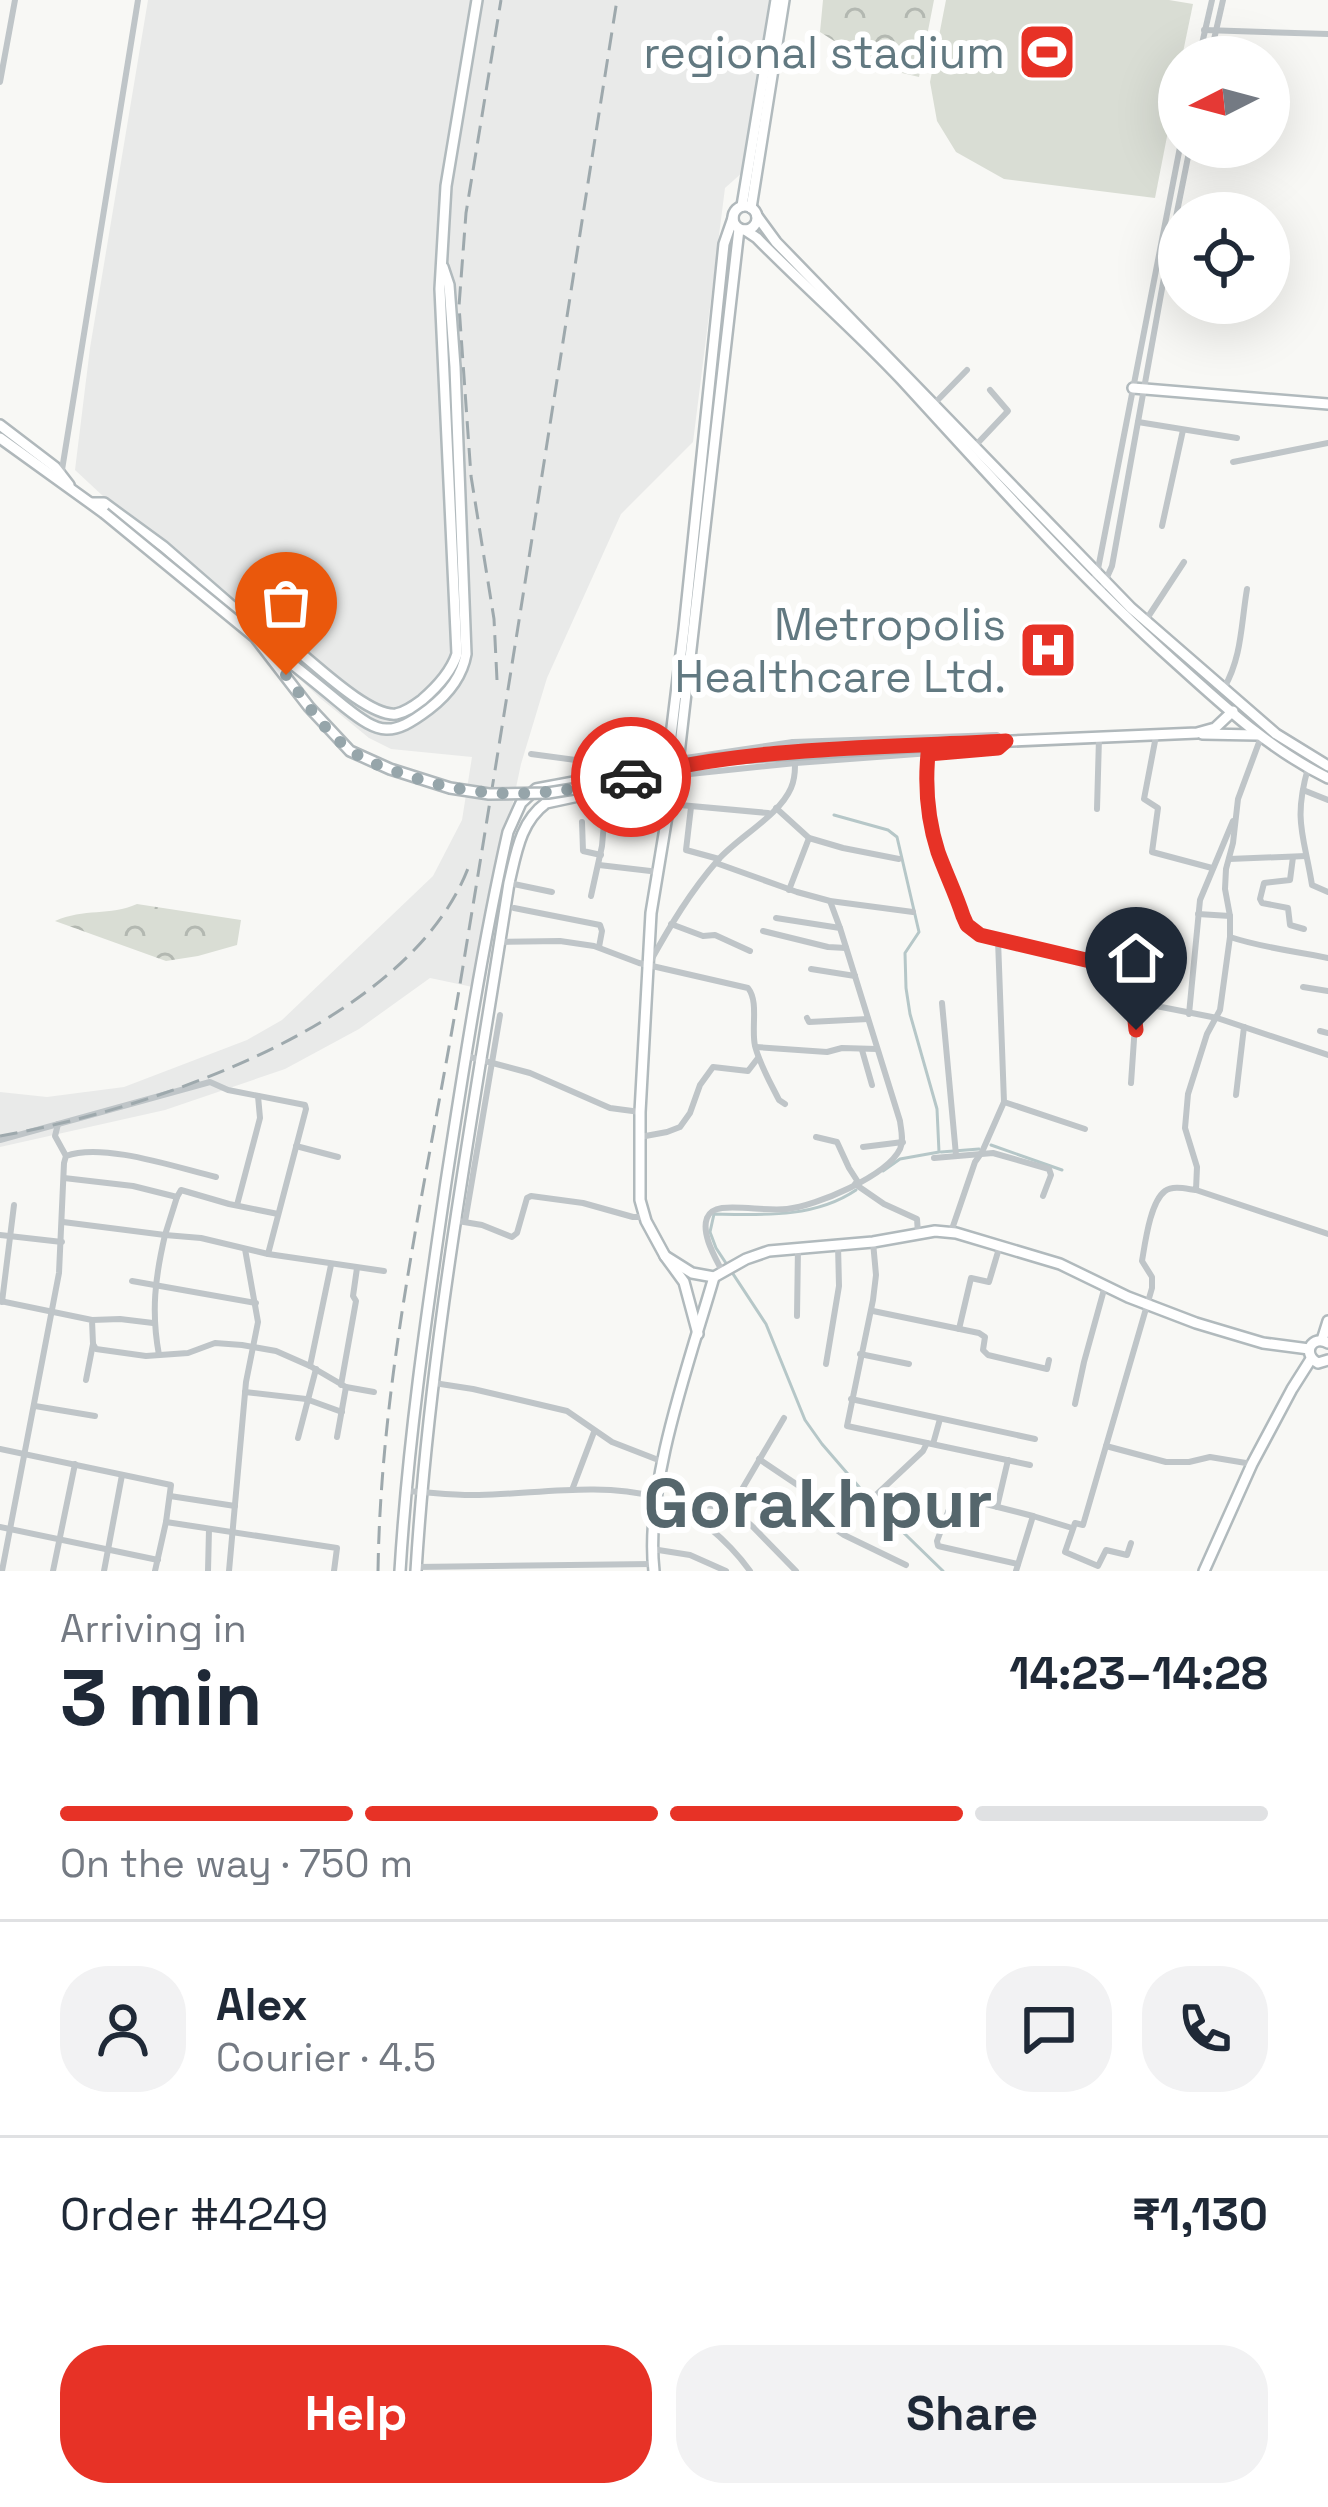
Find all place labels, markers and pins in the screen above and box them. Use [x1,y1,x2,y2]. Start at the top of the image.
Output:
sports icon: regional stadium [1016,21,1078,83]
place label: regional stadium [643,24,1005,81]
pin [235,552,337,675]
place label: Metropolis Healthcare Ltd. [675,596,1006,705]
hospital icon: Metropolis Healthcare Ltd. [1017,619,1079,681]
pin [1085,907,1187,1030]

